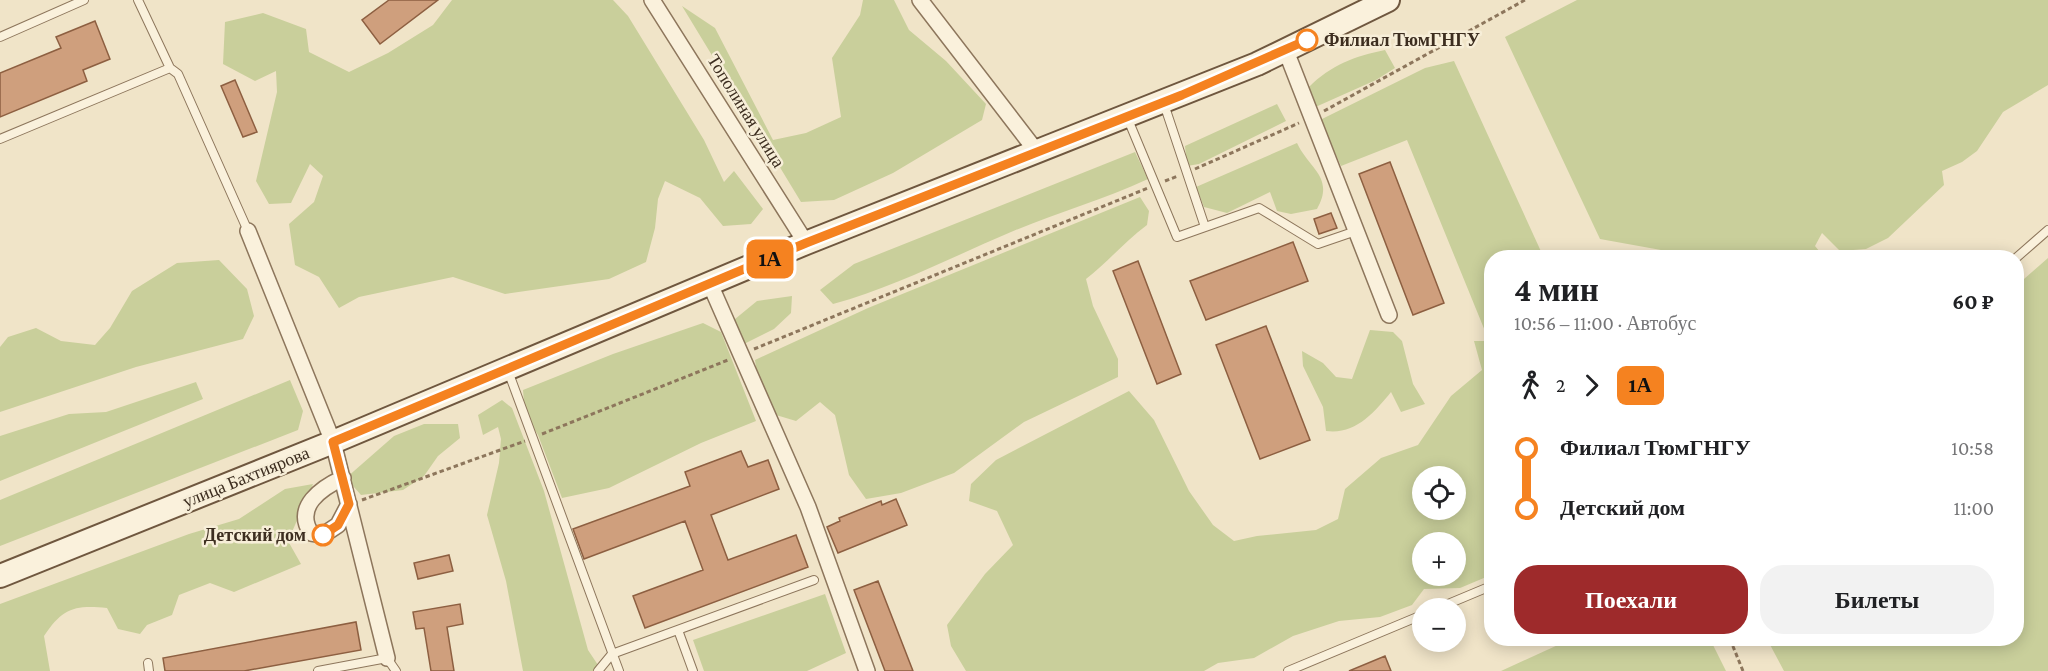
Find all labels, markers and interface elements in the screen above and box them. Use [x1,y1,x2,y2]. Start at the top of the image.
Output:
marker: Филиал ТюмГНГУ [1296,29,1318,51]
place label: Филиал ТюмГНГУ [1324,30,1480,50]
street label: Тополиная улица [703,51,789,171]
line badge: 1А [743,240,797,278]
text: 1А [758,247,782,271]
text: 4 мин [1514,271,1599,308]
text: 60 ₽ [1952,289,1994,314]
text: 10:56 – 11:00 · Автобус [1514,312,1696,334]
icon: walk [1514,369,1547,402]
icon: forward [1575,369,1608,402]
text: 1А [1629,373,1652,397]
text: 2 [1556,374,1566,396]
text: Филиал ТюмГНГУ [1560,435,1751,460]
text: 10:58 [1951,437,1994,459]
street label: улица Бахтиярова [180,442,312,512]
map controls [1412,466,1466,652]
button: locate [1412,466,1466,520]
text: Детский дом [1560,495,1685,520]
text: 11:00 [1954,497,1994,519]
marker: Детский дом [312,524,334,546]
place label: Детский дом [204,525,306,545]
button: + [1412,532,1466,586]
button: Поехали [1514,565,1748,634]
button: Билеты [1760,565,1994,634]
button: − [1412,598,1466,652]

